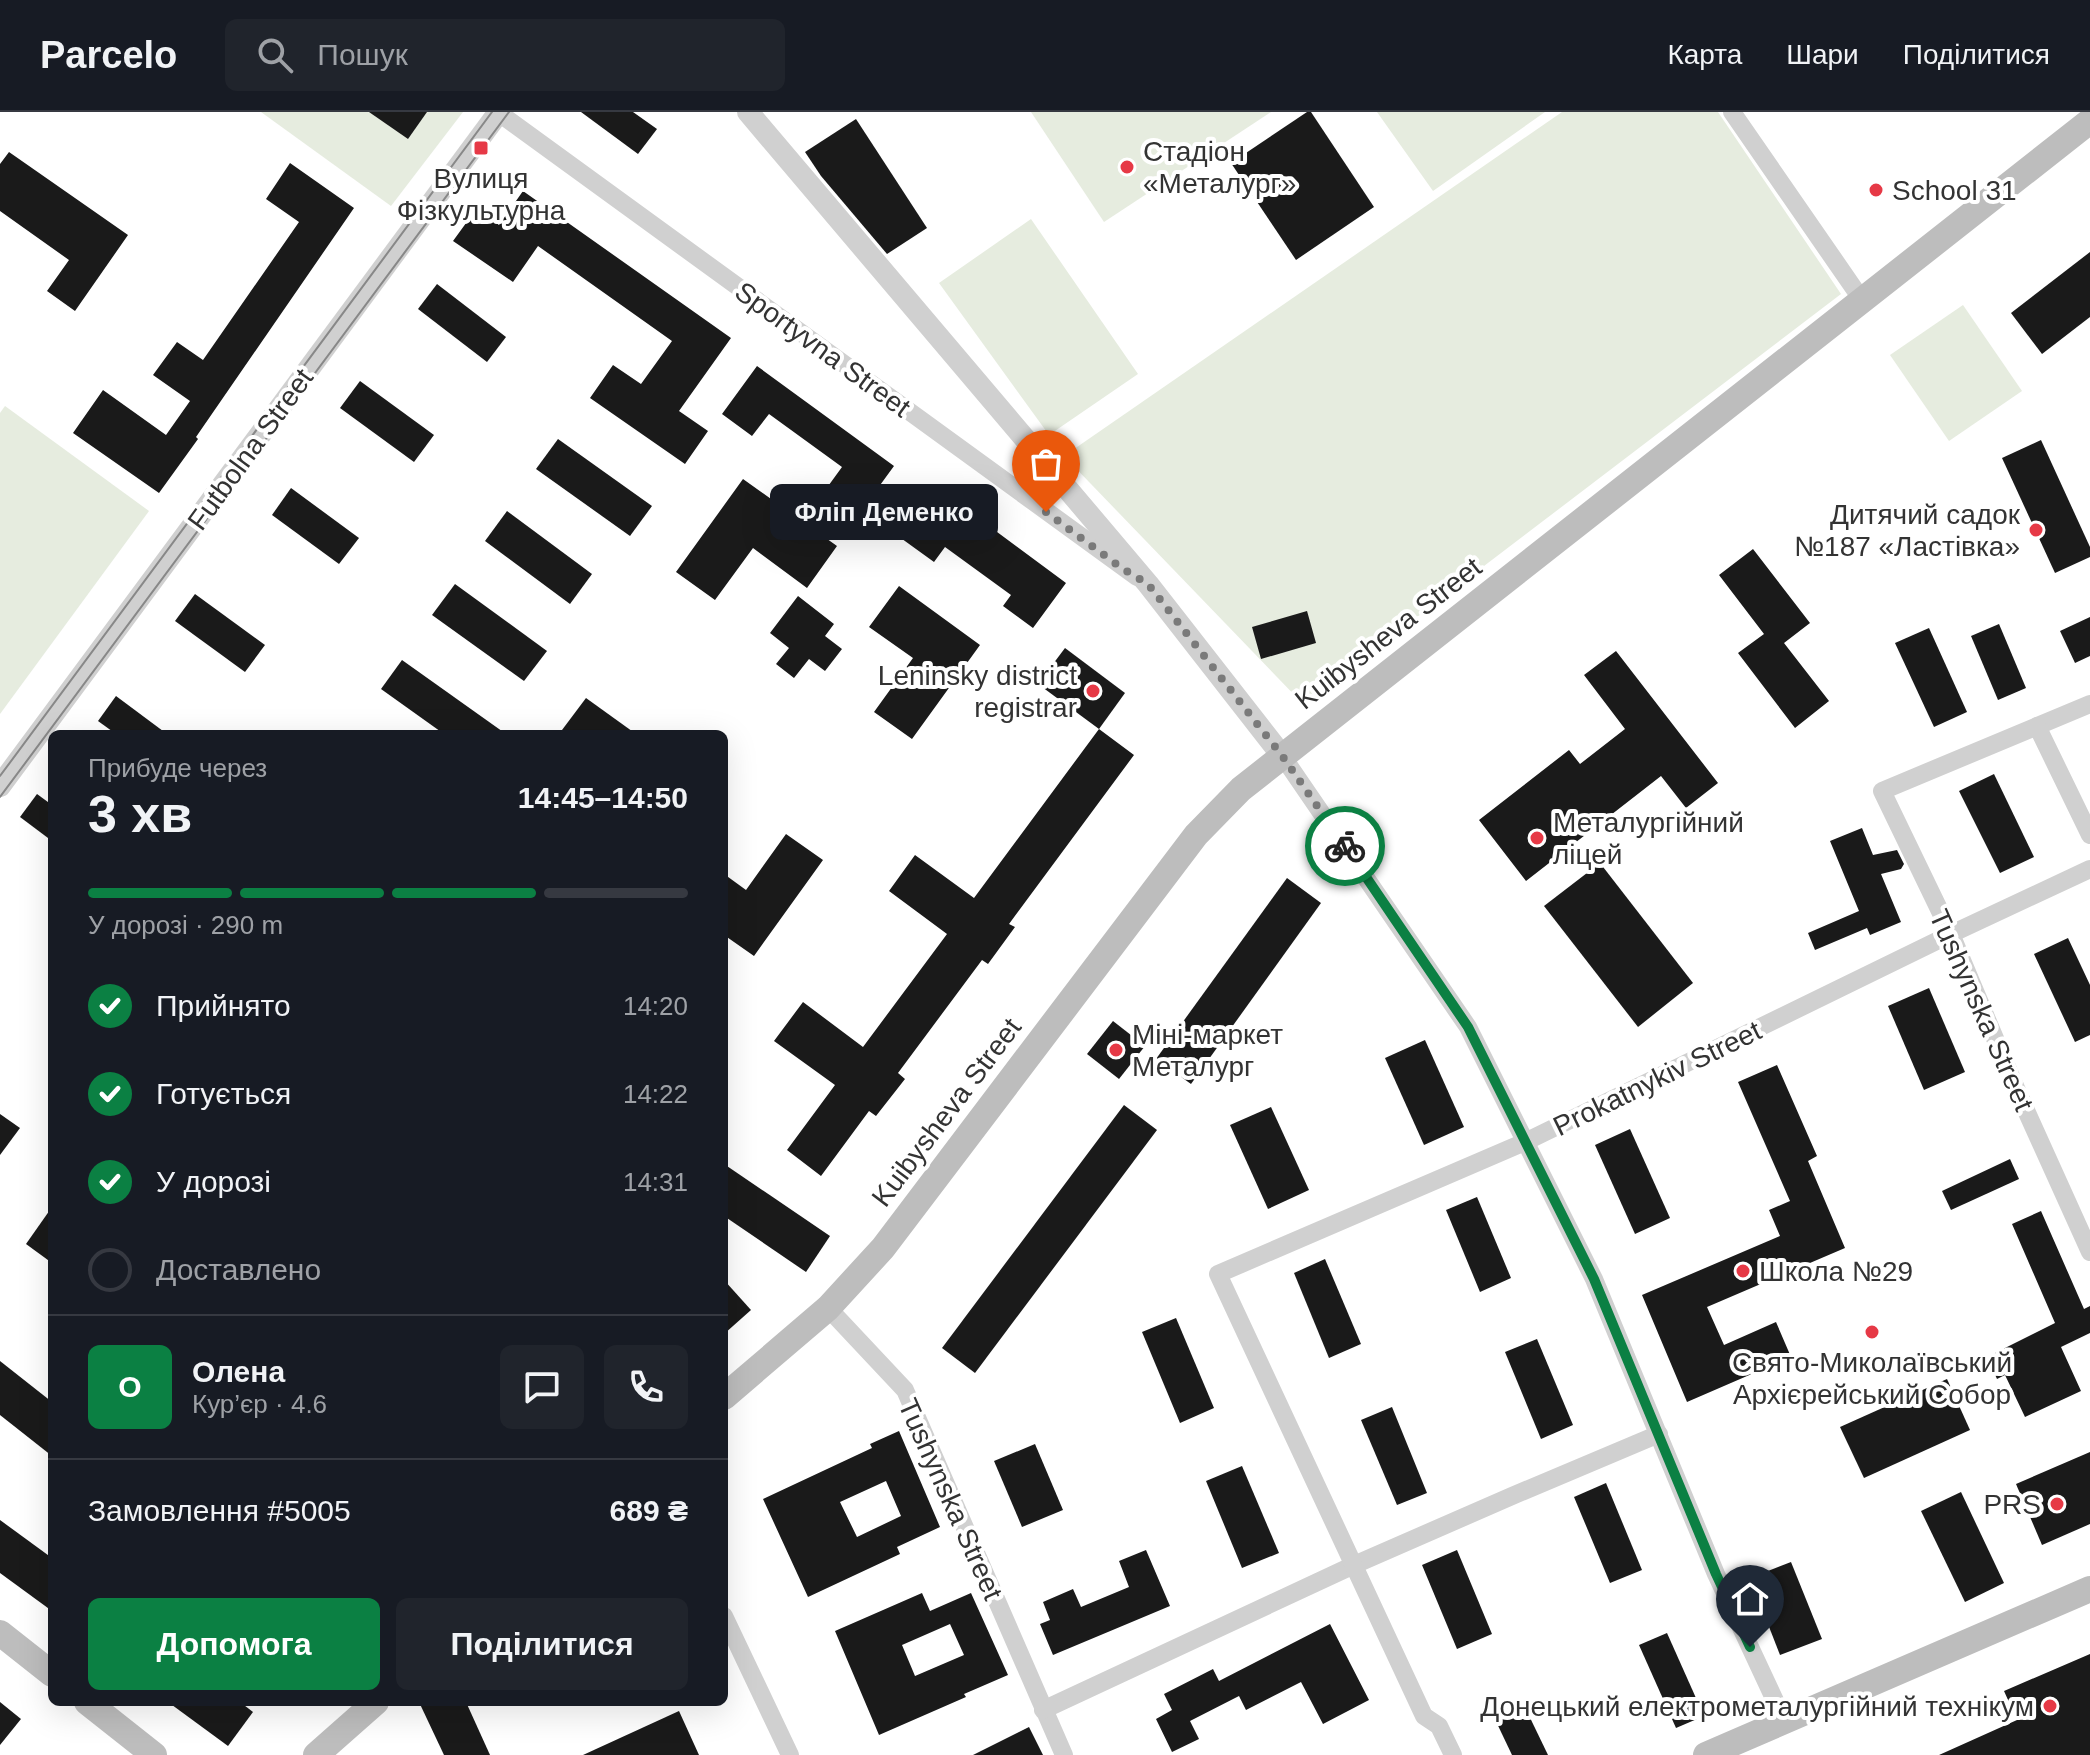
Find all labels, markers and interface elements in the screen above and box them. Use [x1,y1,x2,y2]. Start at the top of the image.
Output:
search box [225,19,785,91]
icon: search [253,33,297,77]
text: Parcelo [40,34,177,76]
text: Пошук [317,38,408,71]
text: Карта [1667,39,1742,70]
text: Шари [1786,39,1859,70]
text: Поділитися [1903,39,2050,70]
place label: Стадіон «Металург» [1143,136,1296,199]
marker: Вулиця Фізкультурна [472,139,490,157]
marker: Стадіон «Металург» [1118,158,1136,176]
place label: Вулиця Фізкультурна [397,163,566,226]
place label: School 31 [1892,175,2017,206]
marker: School 31 [1867,181,1885,199]
street label: Sportyvna Street [729,276,916,423]
street label: Futbolna Street [182,363,319,536]
pin [1012,430,1080,512]
icon: bag [1024,442,1068,486]
callout: Фліп Деменко [770,484,998,540]
text: Фліп Деменко [794,497,974,527]
place label: Дитячий садок №187 «Ластівка» [1794,499,2021,562]
marker: Дитячий садок №187 «Ластівка» [2027,521,2045,539]
street label: Kuibysheva Street [1289,551,1488,716]
place label: Leninsky district registrar [878,660,1077,723]
marker: Leninsky district registrar [1084,682,1102,700]
text: Прибуде через [88,753,267,783]
text: 14:45–14:50 [518,781,688,814]
text: 3 хв [88,785,192,843]
courier [1305,806,1385,886]
place label: Металургійний ліцей [1553,807,1744,870]
icon: bike [1323,824,1367,868]
marker: Металургійний ліцей [1528,829,1546,847]
street label: Tushynska Street [1923,905,2040,1116]
text: У дорозі · 290 m [88,910,283,940]
icon: check [88,984,132,1028]
text: Прийнято [156,989,291,1022]
text: 14:20 [623,991,688,1021]
street label: Kuibysheva Street [866,1012,1027,1212]
street label: Prokatnykiv Street [1548,1015,1766,1142]
place label: Міні-маркет Металург [1132,1019,1283,1082]
marker: Міні-маркет Металург [1107,1041,1125,1059]
icon: check [88,1072,132,1116]
text: Готується [156,1077,291,1110]
text: 14:22 [623,1079,688,1109]
icon: check [88,1160,132,1204]
text: У дорозі [156,1165,271,1198]
text: 14:31 [623,1167,688,1197]
text: Доставлено [156,1253,321,1286]
place label: Школа №29 [1759,1256,1913,1287]
marker: Школа №29 [1734,1262,1752,1280]
marker: Свято-Миколаївський Архієрейський Собор [1863,1323,1881,1341]
button: chat [500,1345,584,1429]
button: phone [604,1345,688,1429]
place label: Свято-Миколаївський Архієрейський Собор [1732,1347,2012,1410]
text: Олена [192,1355,285,1388]
text: О [118,1370,142,1403]
text: Кур’єр · 4.6 [192,1389,327,1419]
street label: Tushynska Street [892,1394,1009,1605]
place label: PRS [1983,1489,2041,1520]
text: Замовлення #5005 [88,1494,351,1527]
text: 689 ₴ [610,1494,688,1527]
marker: PRS [2048,1495,2066,1513]
pin [1716,1565,1784,1647]
icon: home [1728,1577,1772,1621]
button: Допомога [88,1598,380,1690]
button: Поділитися [396,1598,688,1690]
place label: Донецький електрометалургійний технікум [1480,1691,2034,1722]
marker: Донецький електрометалургійний технікум [2041,1697,2059,1715]

